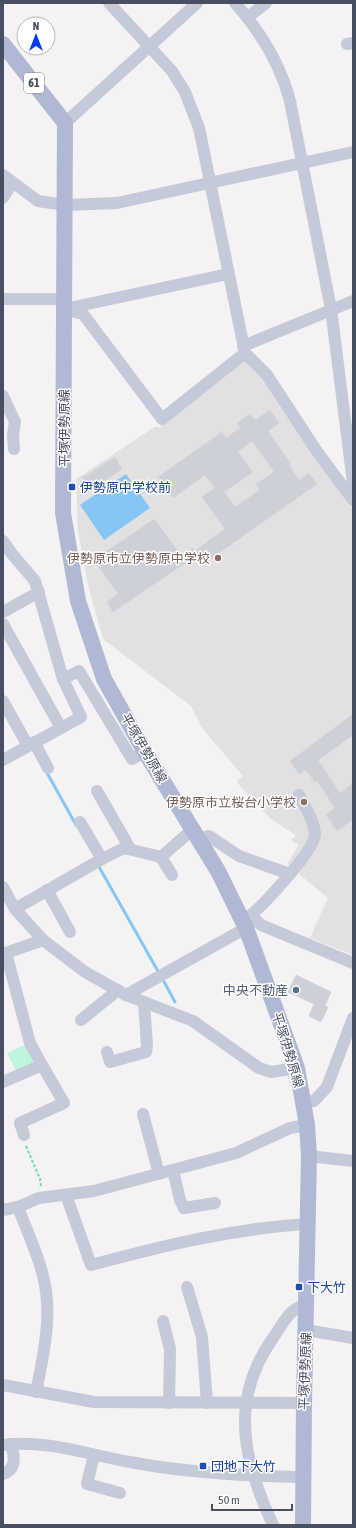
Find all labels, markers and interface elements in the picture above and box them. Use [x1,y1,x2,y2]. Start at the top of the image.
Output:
north arrow [16,16,56,56]
text: N [33,20,39,32]
road number: 61 [24,73,44,93]
street label: 平塚伊勢原線 [57,389,72,467]
place label: 伊勢原中学校前 [80,480,171,495]
marker: 伊勢原中学校前 [67,482,77,492]
place label: 伊勢原市立伊勢原中学校 [67,551,210,566]
marker: 伊勢原市立伊勢原中学校 [213,553,223,563]
street label: 平塚伊勢原線 [118,710,170,786]
place label: 伊勢原市立桜台小学校 [166,795,296,810]
marker: 伊勢原市立桜台小学校 [299,797,309,807]
place label: 中央不動産 [223,983,288,998]
marker: 中央不動産 [291,985,301,995]
street label: 平塚伊勢原線 [269,1011,307,1089]
place label: 下大竹 [307,1280,346,1295]
marker: 下大竹 [294,1282,304,1292]
street label: 平塚伊勢原線 [296,1332,314,1410]
place label: 団地下大竹 [211,1459,276,1474]
marker: 団地下大竹 [198,1461,208,1471]
scale bar [212,1486,292,1512]
text: 50 m [218,1493,240,1507]

